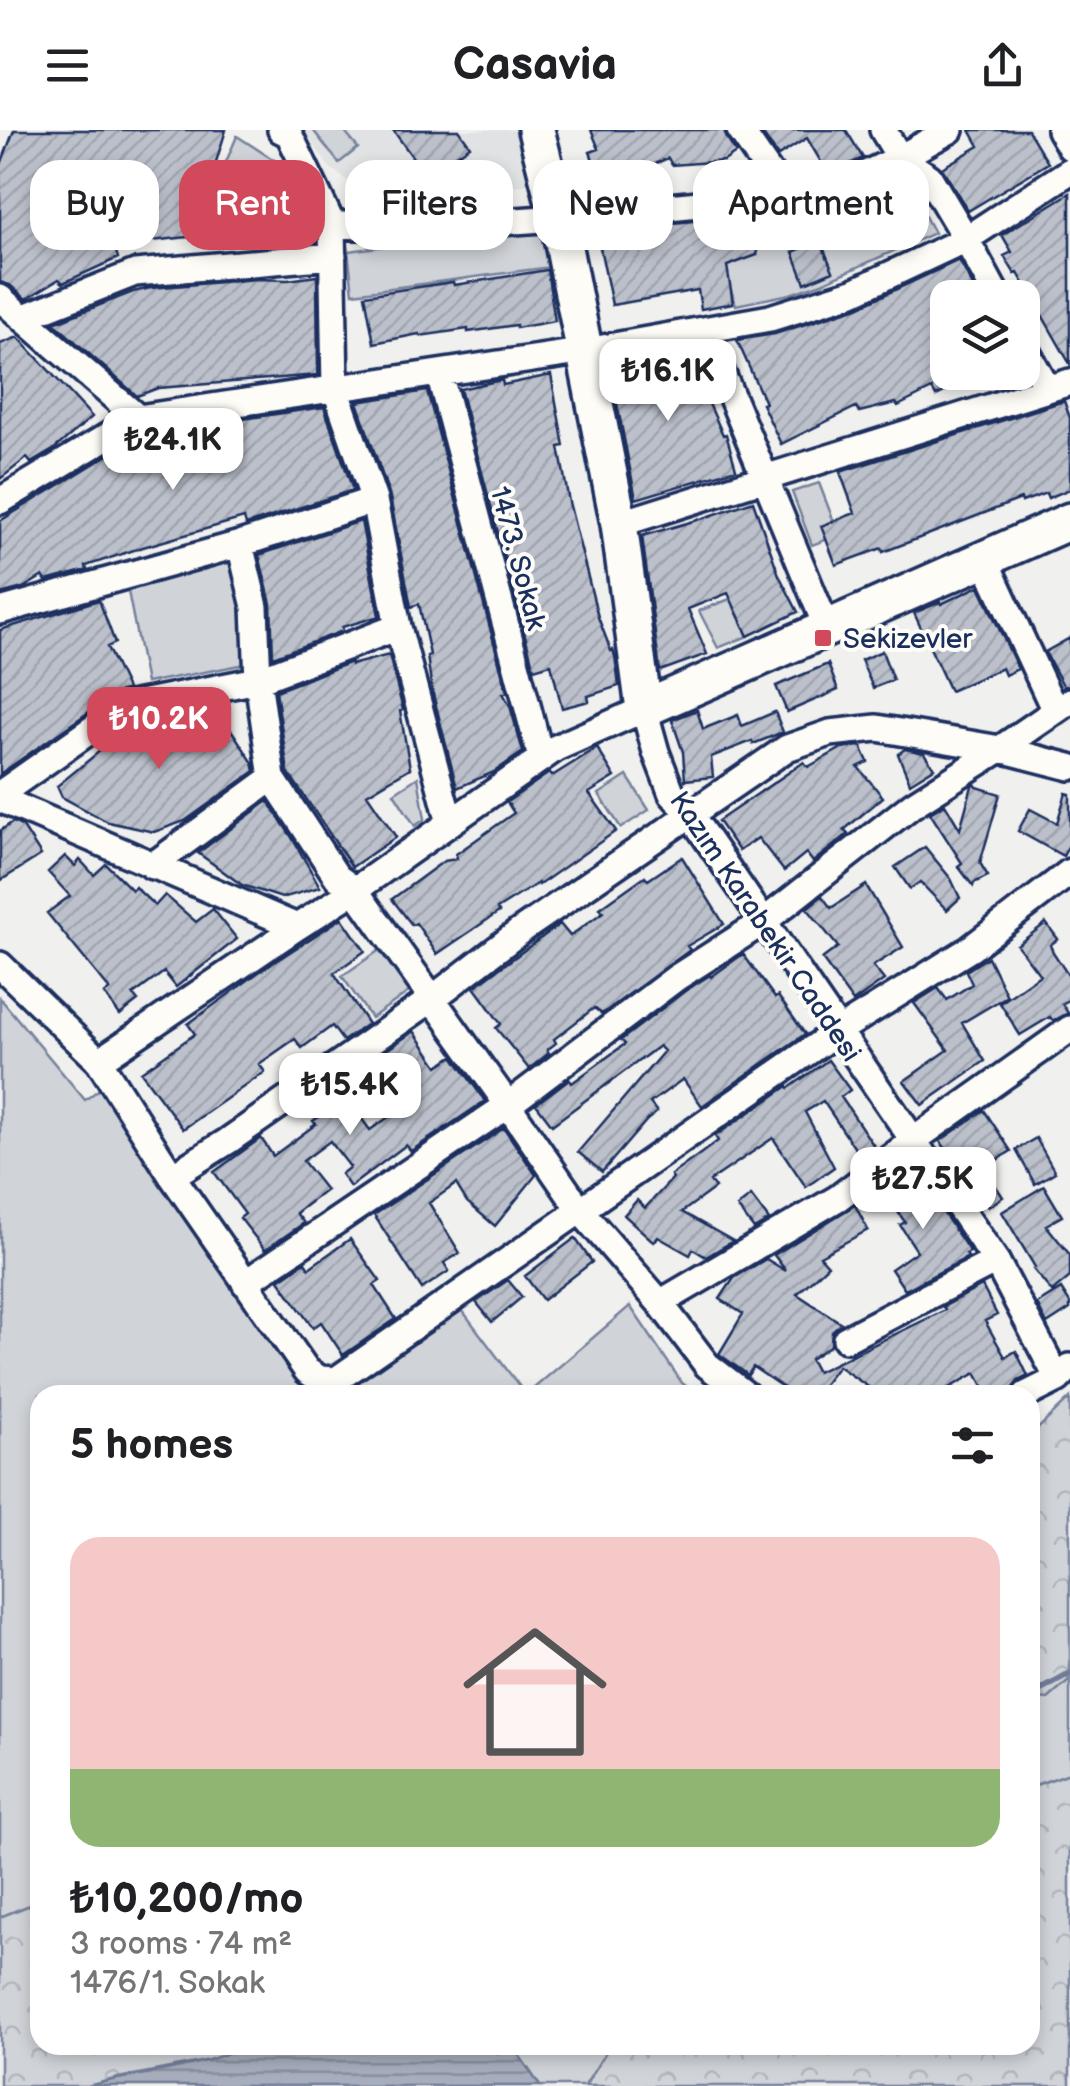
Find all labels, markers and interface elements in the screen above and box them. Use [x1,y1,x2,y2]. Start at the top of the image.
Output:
icon: menu [40,38,95,93]
text: Casavia [453,38,617,93]
icon: share [975,38,1030,93]
chip: Buy [30,160,159,250]
chip: Rent [179,160,325,250]
chip: Filters [345,160,513,250]
chip: New [533,160,673,250]
chip: Apartment [693,160,929,250]
map controls [930,280,1040,390]
button: layers [930,280,1040,390]
pin: ₺16.1K [587,339,749,424]
text: ₺16.1K [621,352,715,391]
pin: ₺24.1K [92,408,254,493]
text: ₺24.1K [124,421,222,460]
street label: 1473. Sokak [483,483,553,634]
place label: Sekizevler [843,623,973,656]
marker: Sekizevler [812,627,834,649]
pin: ₺10.2K [78,687,240,772]
text: ₺10.2K [109,700,209,739]
street label: Kazım Karabekir Caddesi [662,786,867,1068]
pin: ₺15.4K [269,1053,431,1138]
text: ₺15.4K [301,1066,399,1105]
pin: ₺27.5K [842,1147,1004,1232]
text: ₺27.5K [872,1160,974,1199]
icon: filters [945,1418,1000,1473]
text: 5 homes [70,1420,233,1471]
icon: home [445,1602,625,1782]
text: ₺10,200/mo [70,1874,303,1925]
text: 3 rooms · 74 m² [70,1925,292,1964]
text: 1476/1. Sokak [70,1964,265,2003]

